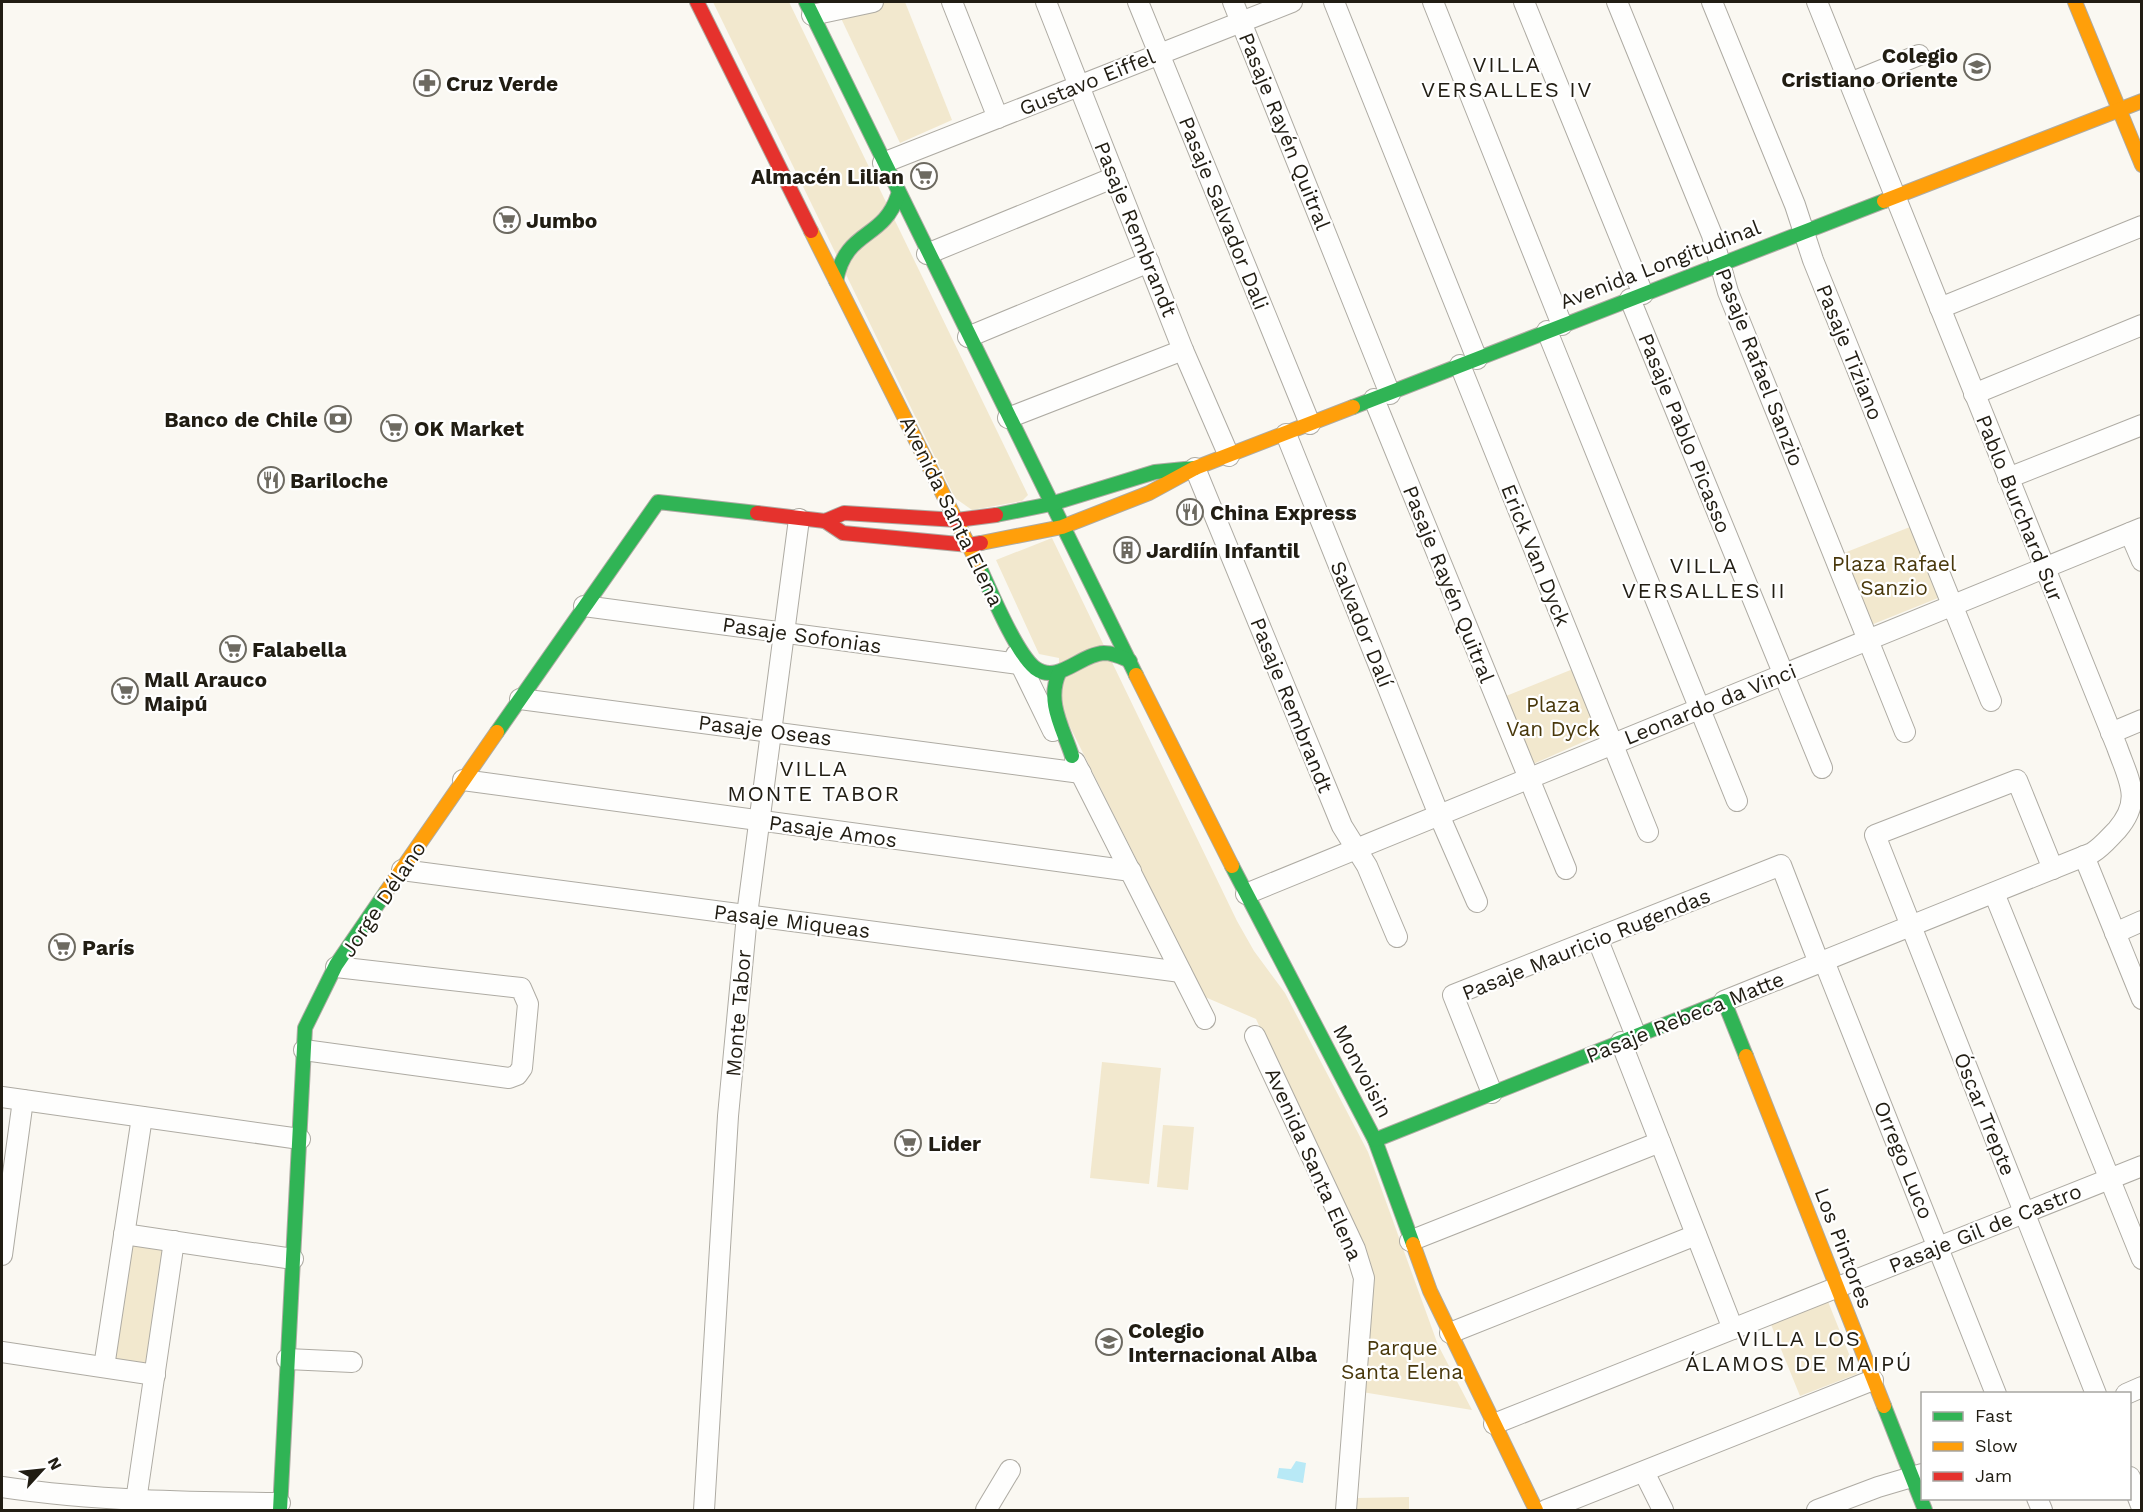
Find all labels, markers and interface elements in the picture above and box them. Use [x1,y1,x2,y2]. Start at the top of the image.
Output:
street label: Pasaje Rayén Quitral [1234,29,1336,234]
street label: Gustavo Eiffel [1016,43,1159,121]
place label: Colegio Cristiano Oriente [1781,43,1958,92]
district label: VILLA VERSALLES IV [1421,52,1593,102]
school or university icon: Colegio Cristiano Oriente [1962,52,1992,82]
pharmacy icon: Cruz Verde [412,68,442,98]
place label: Cruz Verde [446,71,558,96]
street label: Pasaje Salvador Dali [1174,113,1274,313]
street label: Pasaje Rembrandt [1089,138,1183,320]
supermarket icon: Almacén Lilian [909,161,939,191]
place label: Almacén Lilian [751,164,904,189]
supermarket icon: Jumbo [492,205,522,235]
place label: Jumbo [526,208,597,233]
street label: Avenida Longitudinal [1556,214,1764,314]
street label: Pasaje Rafael Sanzio [1711,264,1809,470]
street label: Pasaje Tiziano [1811,280,1889,424]
street label: Pasaje Pablo Picasso [1633,329,1737,537]
bank icon: Banco de Chile [323,404,353,434]
place label: Banco de Chile [164,407,318,432]
street label: Pablo Burchard Sur [1971,411,2069,605]
street label: Avenida Santa Elena [895,412,1009,610]
supermarket icon: OK Market [379,413,409,443]
place label: OK Market [414,416,524,441]
restaurant icon: Bariloche [256,465,286,495]
place label: Bariloche [290,468,388,493]
street label: Erick Van Dyck [1496,480,1576,630]
street label: Pasaje Rayén Quitral [1398,482,1500,687]
restaurant icon: China Express [1175,497,1205,527]
place label: China Express [1210,500,1357,525]
building icon: Jardiín Infantil [1112,535,1142,565]
place label: Jardiín Infantil [1146,538,1300,563]
park label: Plaza Rafael Sanzio [1832,551,1957,600]
district label: VILLA VERSALLES II [1622,553,1786,603]
street label: Salvador Dalí [1325,557,1399,691]
street label: Pasaje Sofonias [721,611,883,659]
street label: Pasaje Rembrandt [1245,614,1339,796]
supermarket icon: Falabella [218,634,248,664]
place label: Falabella [252,637,347,662]
street label: Leonardo da Vinci [1620,658,1800,750]
place label: Mall Arauco Maipú [144,667,267,716]
supermarket icon: Mall Arauco Maipú [110,676,140,706]
park label: Plaza Van Dyck [1506,692,1600,741]
street label: Pasaje Oseas [697,709,833,751]
district label: VILLA MONTE TABOR [727,756,901,806]
street label: Pasaje Amos [767,810,899,852]
street label: Jorge Délano [335,836,431,962]
street label: Pasaje Mauricio Rugendas [1458,883,1714,1005]
street label: Pasaje Miqueas [712,899,872,943]
supermarket icon: París [47,932,77,962]
place label: París [82,935,135,960]
street label: Monte Tabor [720,948,756,1078]
street label: Pasaje Rebeca Matte [1582,966,1788,1068]
street label: Monvoisin [1328,1020,1398,1122]
street label: Óscar Trepte [1949,1049,2021,1179]
street label: Avenida Santa Elena [1260,1064,1368,1265]
street label: Orrego Luco [1869,1097,1939,1223]
supermarket icon: Lider [893,1128,923,1158]
place label: Lider [928,1131,981,1156]
street label: Pasaje Gil de Castro [1885,1178,2085,1278]
street label: Los Pintores [1810,1184,1878,1312]
place label: Colegio Internacional Alba [1128,1318,1318,1367]
district label: VILLA LOS ÁLAMOS DE MAIPÚ [1685,1326,1913,1376]
school or university icon: Colegio Internacional Alba [1094,1327,1124,1357]
park label: Parque Santa Elena [1341,1335,1463,1384]
legend [1921,1392,2131,1500]
text: Fast [1975,1405,2013,1426]
text: Slow [1975,1435,2018,1456]
north arrow [12,1440,72,1500]
text: N [44,1454,66,1473]
text: Jam [1975,1465,2012,1486]

